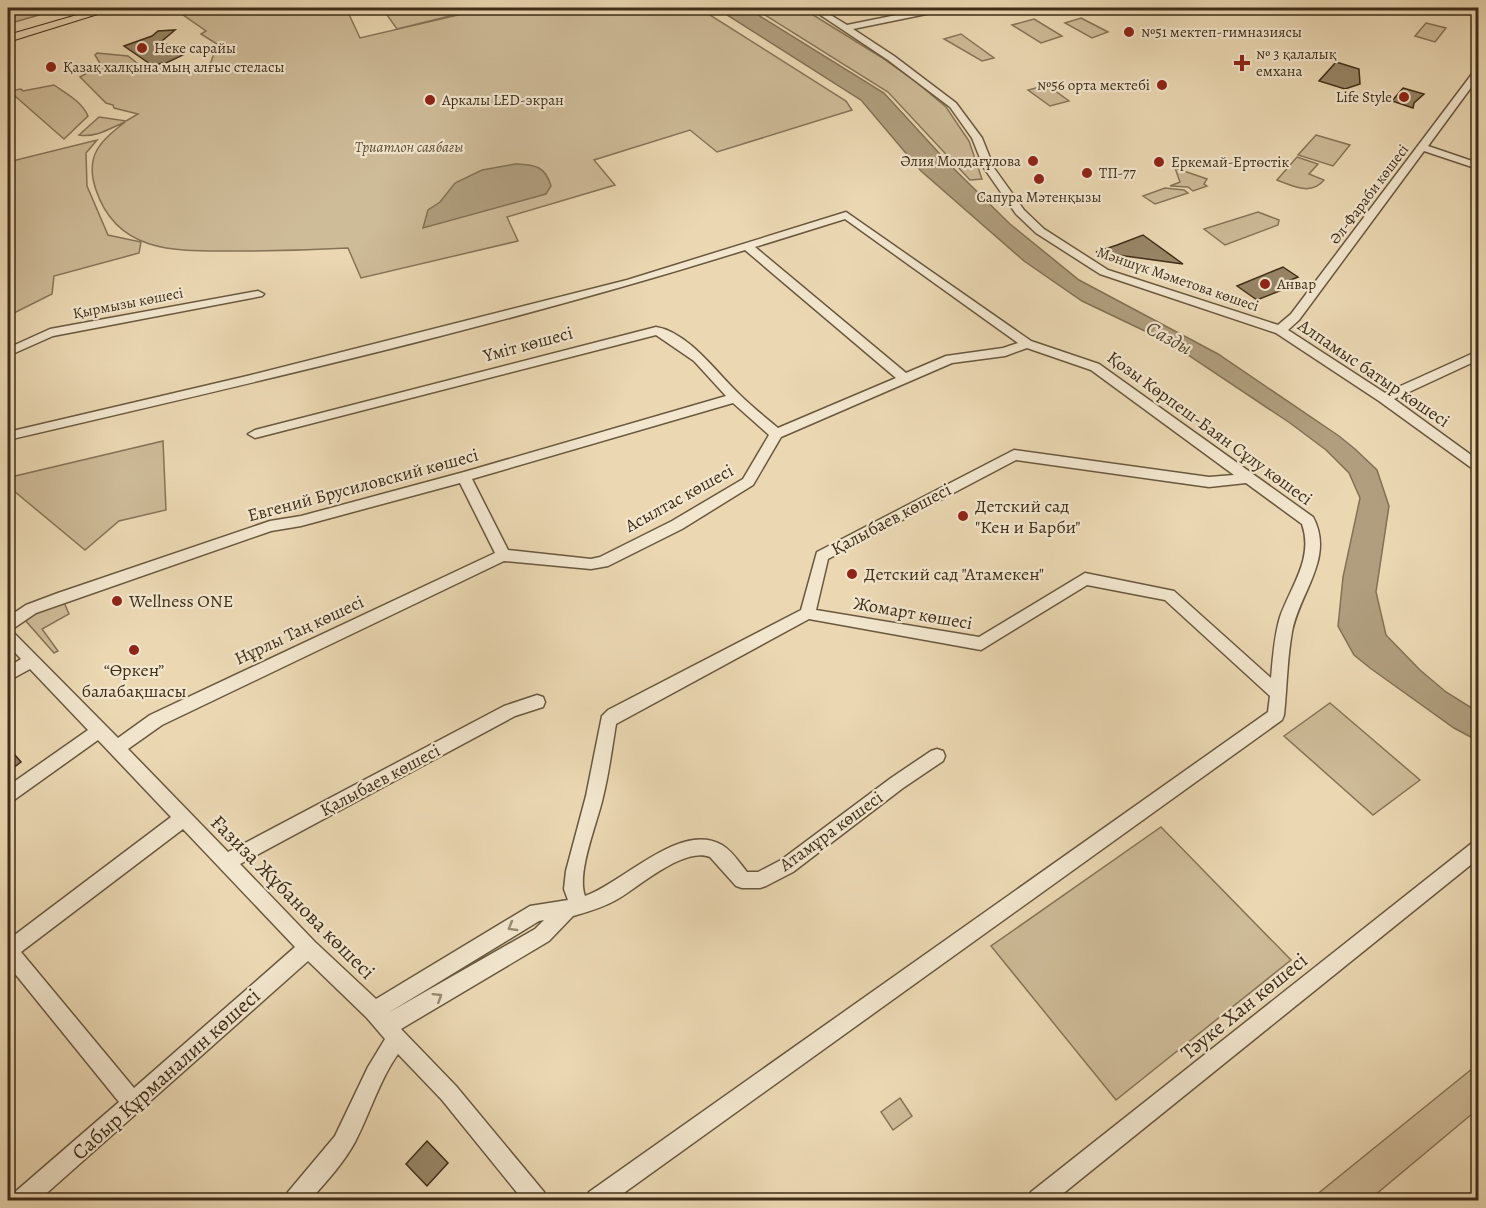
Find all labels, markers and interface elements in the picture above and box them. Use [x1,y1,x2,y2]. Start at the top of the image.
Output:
place label: №51 мектеп-гимназиясы [1141,22,1302,42]
marker: №51 мектеп-гимназиясы [1122,25,1136,39]
place label: Неке сарайы [154,38,236,58]
marker: Неке сарайы [135,41,149,55]
place label: № 3 қалалық емхана [1256,44,1337,81]
marker: № 3 қалалық емхана [1233,54,1251,72]
place label: Қазақ халқына мың алғыс стеласы [63,57,285,77]
marker: Қазақ халқына мың алғыс стеласы [44,60,58,74]
place label: №56 орта мектебі [1037,75,1150,95]
marker: №56 орта мектебі [1155,78,1169,92]
place label: Life Style [1336,87,1392,107]
place label: Аркалы LED-экран [441,90,564,110]
marker: Life Style [1397,90,1411,104]
marker: Аркалы LED-экран [423,93,437,107]
park label: Триатлон саябағы [355,137,463,157]
street label: Әл-Фараби көшесі [1325,140,1413,248]
place label: Әлия Молдағұлова [900,151,1021,171]
place label: Еркемай-Ертөстік [1171,152,1290,172]
marker: Әлия Молдағұлова [1026,154,1040,168]
marker: Еркемай-Ертөстік [1152,155,1166,169]
place label: ТП-77 [1099,163,1136,183]
marker: ТП-77 [1080,166,1094,180]
marker: Сапура Мәтенқызы [1032,172,1046,186]
place label: Сапура Мәтенқызы [976,187,1102,207]
street label: Мәншүк Мәметова көшесі [1094,242,1262,316]
place label: Анвар [1276,274,1316,294]
marker: Анвар [1258,277,1272,291]
street label: Қырмызы көшесі [71,282,185,324]
street label: Алпамыс батыр көшесі [1293,313,1455,433]
water label: Сазды [1141,314,1197,362]
street label: Үміт көшесі [480,321,575,368]
street label: Қозы Көрпеш-Баян Сұлу көшесі [1103,345,1317,511]
street label: Евгений Брусиловский көшесі [245,443,481,527]
street label: Асылтас көшесі [620,458,738,538]
street label: Қалыбаев көшесі [827,477,955,561]
place label: Детский сад "Кен и Барби" [975,494,1081,539]
marker: Детский сад "Кен и Барби" [956,509,970,523]
place label: Детский сад "Атамекен" [864,562,1044,586]
marker: Детский сад "Атамекен" [845,567,859,581]
place label: Wellness ONE [128,589,233,613]
street label: Нұрлы Таң көшесі [230,589,368,671]
street label: Жомарт көшесі [852,591,974,635]
marker: Wellness ONE [110,594,124,608]
marker: “Өркен” балабақшасы [127,643,141,657]
place label: “Өркен” балабақшасы [82,658,186,703]
street label: Қалыбаев көшесі [316,738,444,822]
street label: Атамұра көшесі [774,785,888,877]
street label: Ғазиза Жұбанова көшесі [205,809,381,985]
one-way arrow [508,919,518,931]
street label: Тәуке Хан көшесі [1175,946,1313,1066]
street label: Сабыр Құрманалин көшесі [66,982,266,1166]
one-way arrow [432,992,442,1004]

